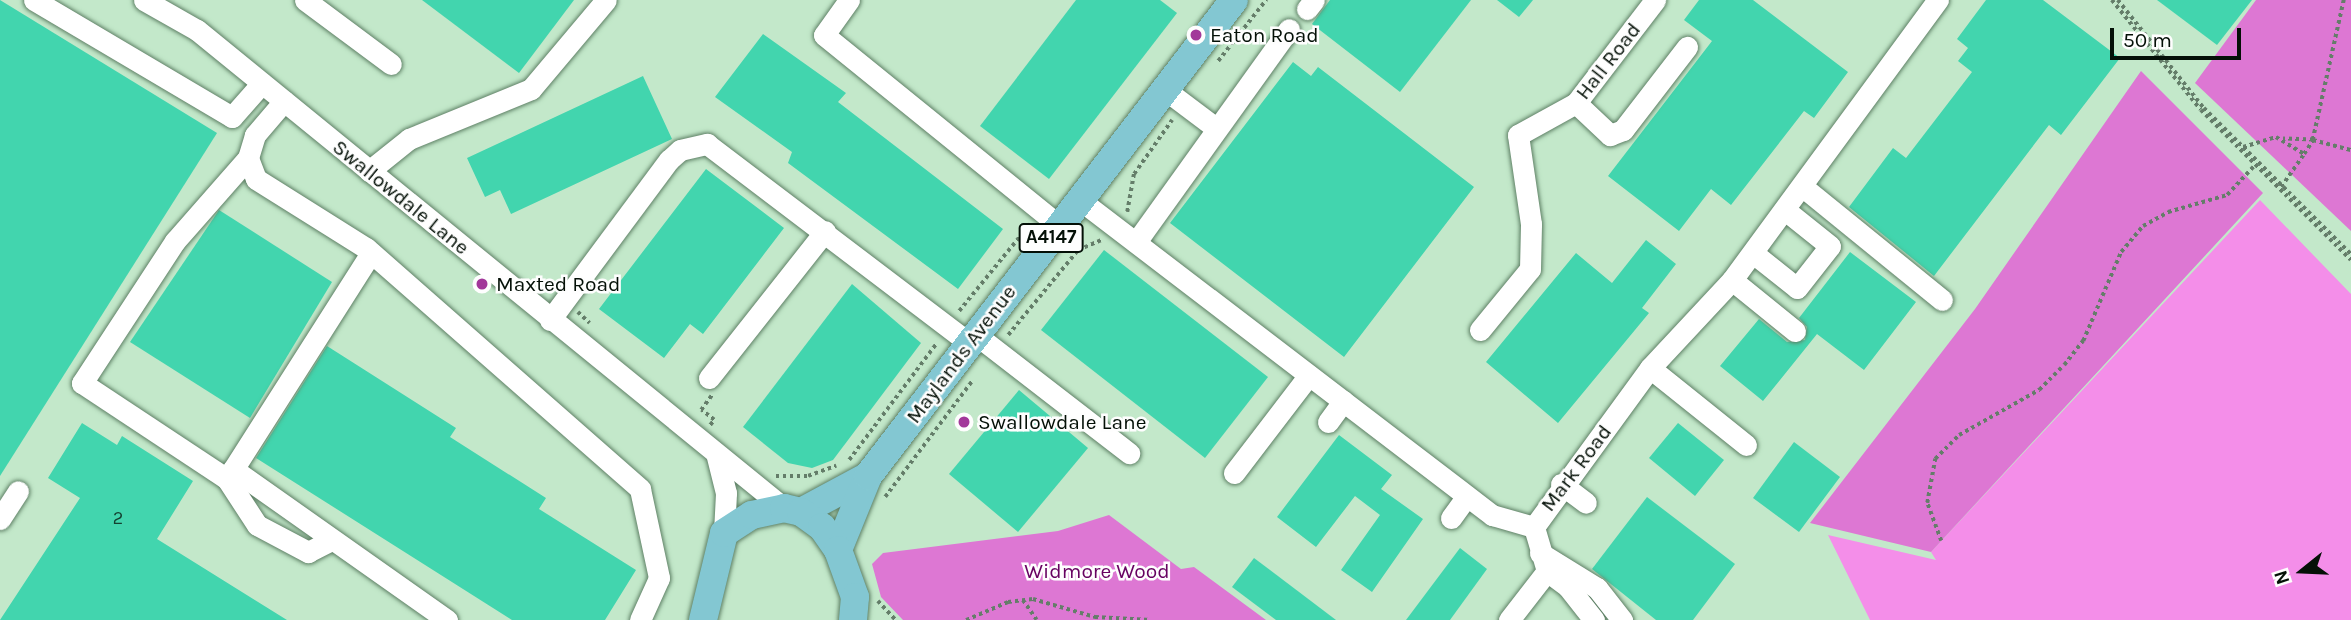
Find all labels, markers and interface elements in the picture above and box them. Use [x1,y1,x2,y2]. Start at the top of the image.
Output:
scale bar [2113,14,2244,58]
street label: Hall Road [1570,18,1646,104]
place label: Eaton Road [1210,22,1319,48]
marker: Eaton Road [1188,27,1204,43]
text: 50 m [2123,28,2172,52]
street label: Swallowdale Lane [328,134,474,260]
road number: A4147 [1018,222,1084,254]
place label: Maxted Road [496,271,621,297]
marker: Maxted Road [474,276,490,292]
street label: Maylands Avenue [901,280,1021,428]
place label: Swallowdale Lane [978,409,1146,435]
marker: Swallowdale Lane [956,414,972,430]
street label: Mark Road [1535,420,1617,516]
house number: 2 [113,507,123,529]
north arrow [2267,536,2337,606]
park label: Widmore Wood [1024,558,1170,584]
text: N [2269,568,2295,587]

